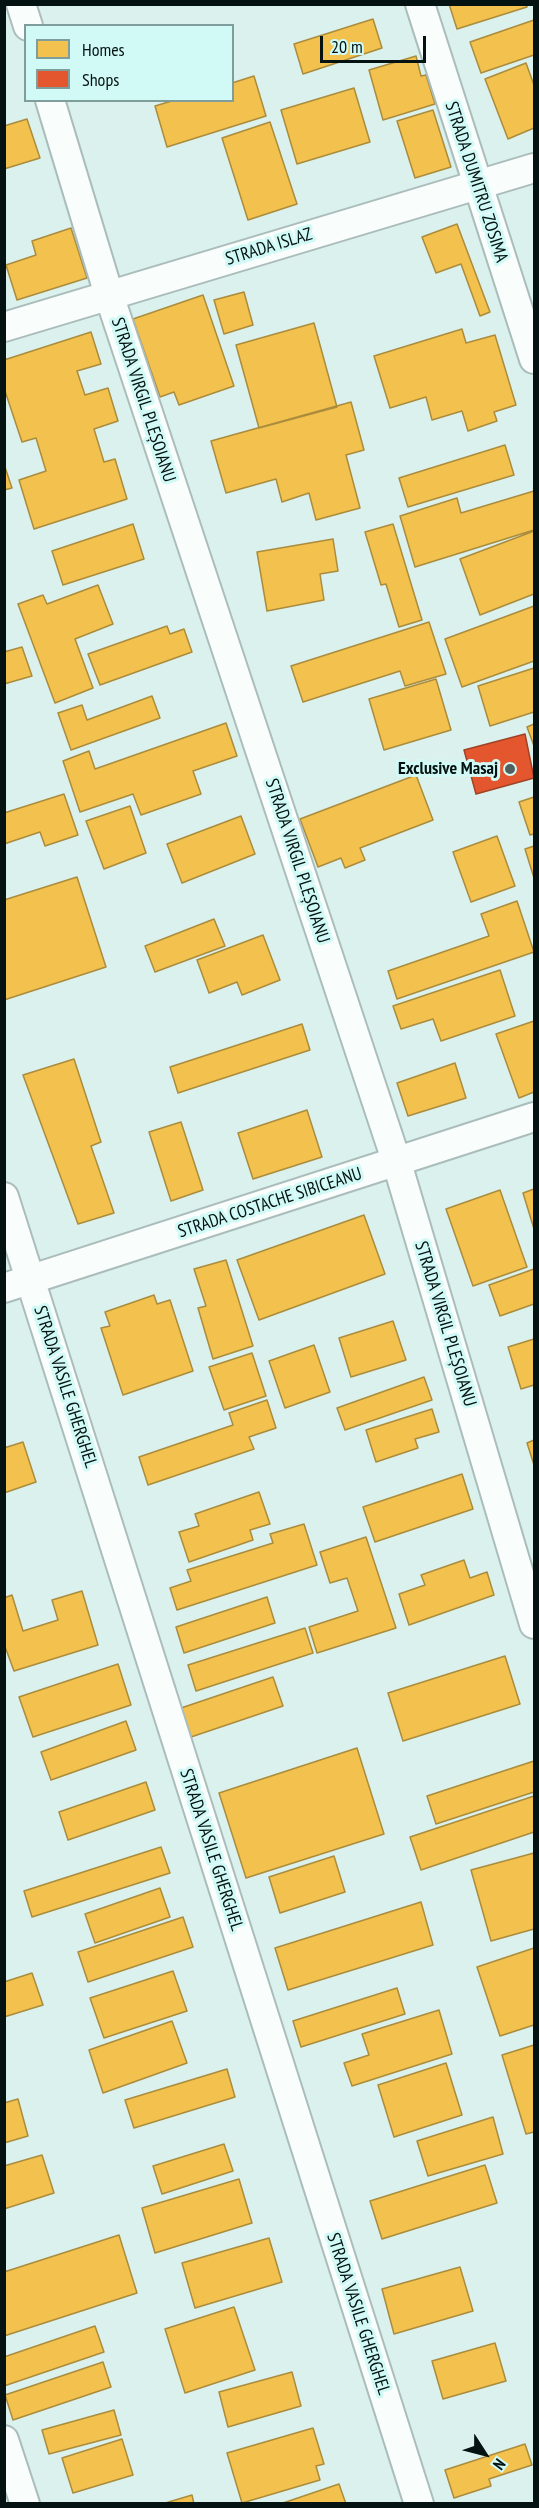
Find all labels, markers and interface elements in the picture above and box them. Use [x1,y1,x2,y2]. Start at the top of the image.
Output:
legend [24,24,234,102]
scale bar [323,24,430,62]
text: 20 m [331,35,363,58]
text: Homes [82,38,125,61]
text: Shops [82,68,119,91]
street label: STRADA DUMITRU ZOSIMA [440,99,512,265]
street label: STRADA ISLAZ [223,224,315,270]
street label: STRADA VIRGIL PLEȘOIANU [106,315,180,485]
place label: Exclusive Masaj [398,758,498,780]
marker: Exclusive Masaj [503,762,517,776]
street label: STRADA VIRGIL PLEȘOIANU [260,776,334,946]
street label: STRADA COSTACHE SIBICEANU [175,1163,365,1243]
street label: STRADA VIRGIL PLEȘOIANU [410,1239,480,1409]
street label: STRADA VASILE GHERGHEL [29,1303,101,1471]
street label: STRADA VASILE GHERGHEL [175,1766,247,1934]
street label: STRADA VASILE GHERGHEL [322,2230,394,2398]
north arrow [455,2424,515,2484]
text: N [489,2455,510,2474]

